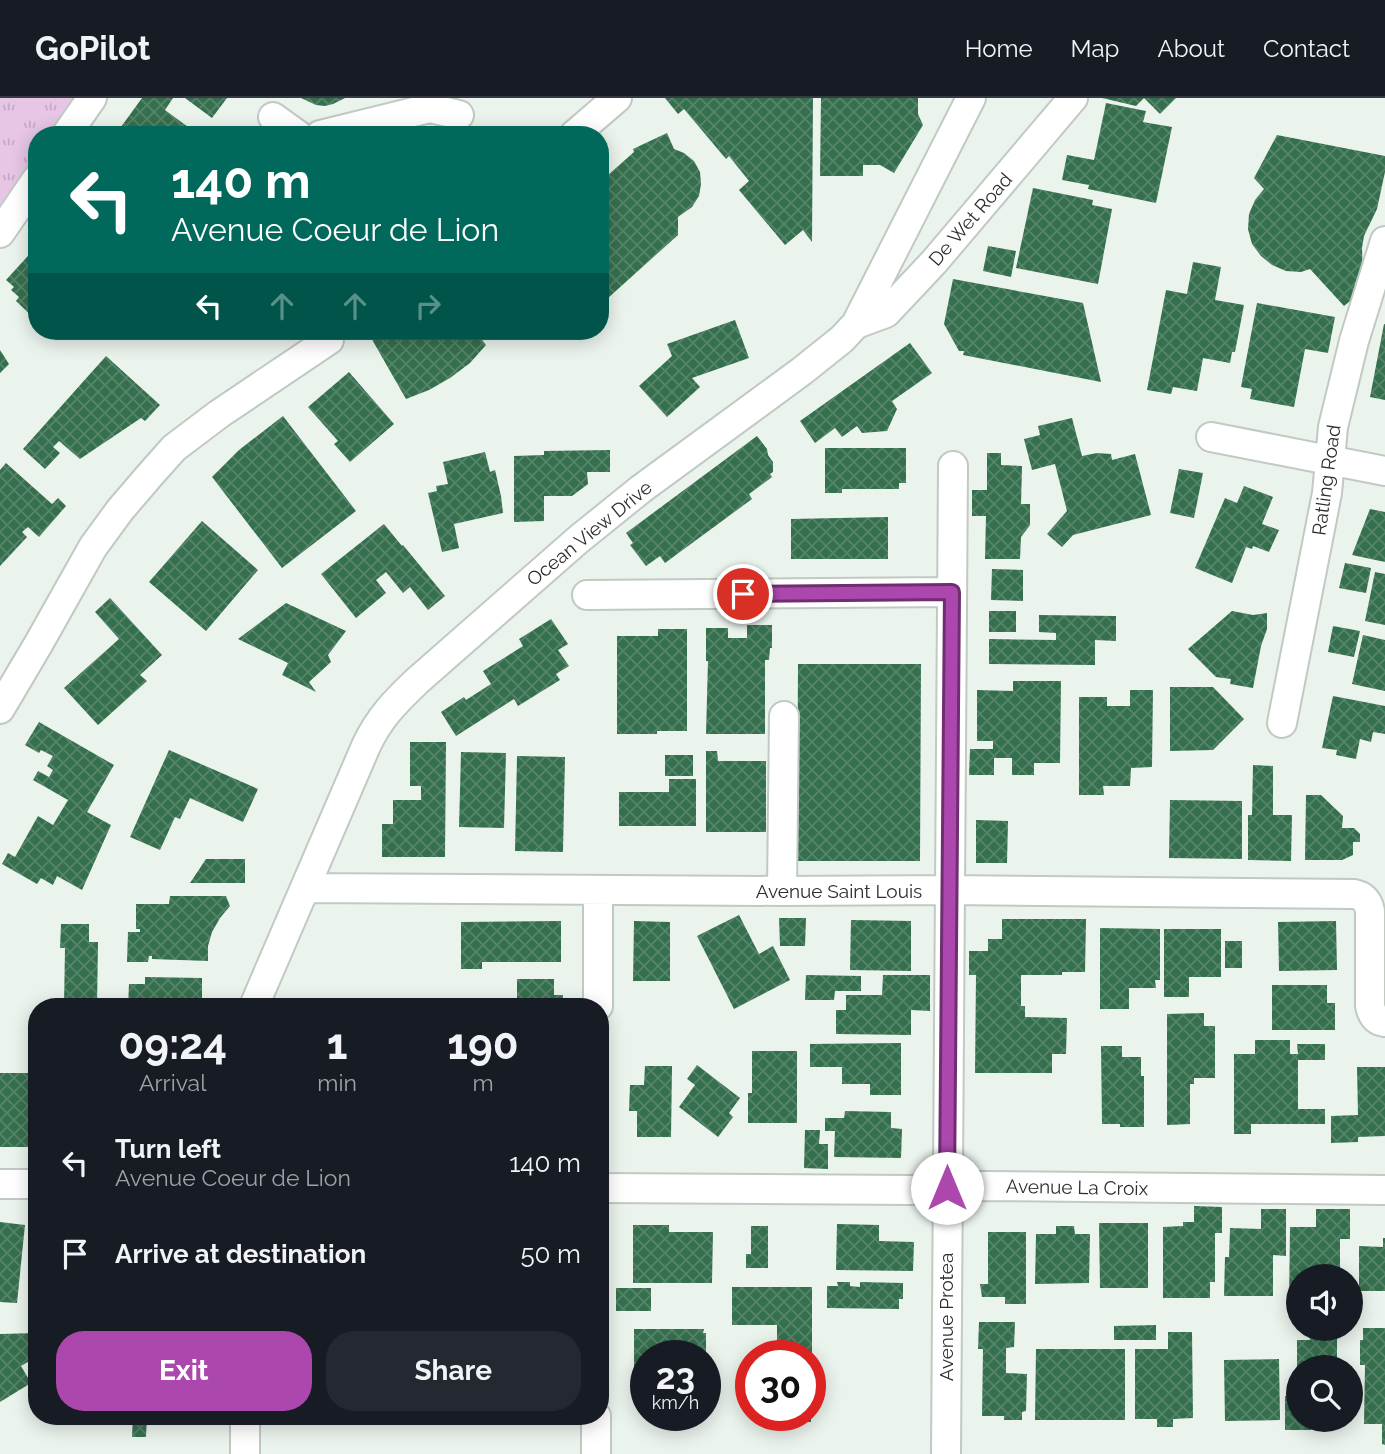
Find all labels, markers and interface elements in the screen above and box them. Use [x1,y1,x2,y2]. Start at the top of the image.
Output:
text: GoPilot [35,29,150,68]
text: Home [965,34,1033,63]
text: Map [1071,34,1119,63]
text: About [1157,34,1225,63]
text: Contact [1263,34,1350,63]
text: 140 m [171,152,311,209]
icon: left [56,154,147,245]
street label: De Wet Road [924,168,1016,270]
text: Avenue Coeur de Lion [171,211,499,248]
icon: left [190,287,228,325]
icon: ahead [263,287,301,325]
icon: ahead [336,287,374,325]
icon: right [409,287,447,325]
street label: Ratling Road [1307,423,1345,537]
street label: Ocean View Drive [522,476,656,590]
pin [713,564,773,624]
icon: arrive [724,575,762,613]
street label: Avenue Saint Louis [756,880,922,902]
text: 09:24 [118,1020,227,1069]
text: 1 [327,1020,348,1069]
text: 190 [447,1020,519,1069]
text: Arrival [139,1069,206,1096]
text: min [317,1069,357,1096]
text: m [472,1069,494,1096]
text: Turn left [115,1134,221,1164]
icon: left [56,1144,94,1182]
text: 140 m [509,1148,581,1178]
position arrow [910,1151,984,1225]
text: Avenue Coeur de Lion [115,1164,351,1191]
street label: Avenue La Croix [1006,1175,1149,1199]
icon: arrive [56,1235,94,1273]
text: Arrive at destination [115,1239,366,1269]
text: 50 m [520,1239,581,1269]
street label: Avenue Protea [935,1253,957,1381]
map controls [1286,1264,1363,1432]
button: sound [1286,1264,1363,1341]
button: Exit [56,1331,312,1411]
button: Share [326,1331,581,1411]
speed limit sign: 30 [735,1340,826,1431]
button: search [1286,1355,1363,1432]
text: 23 [656,1356,695,1397]
text: km/h [652,1392,699,1413]

